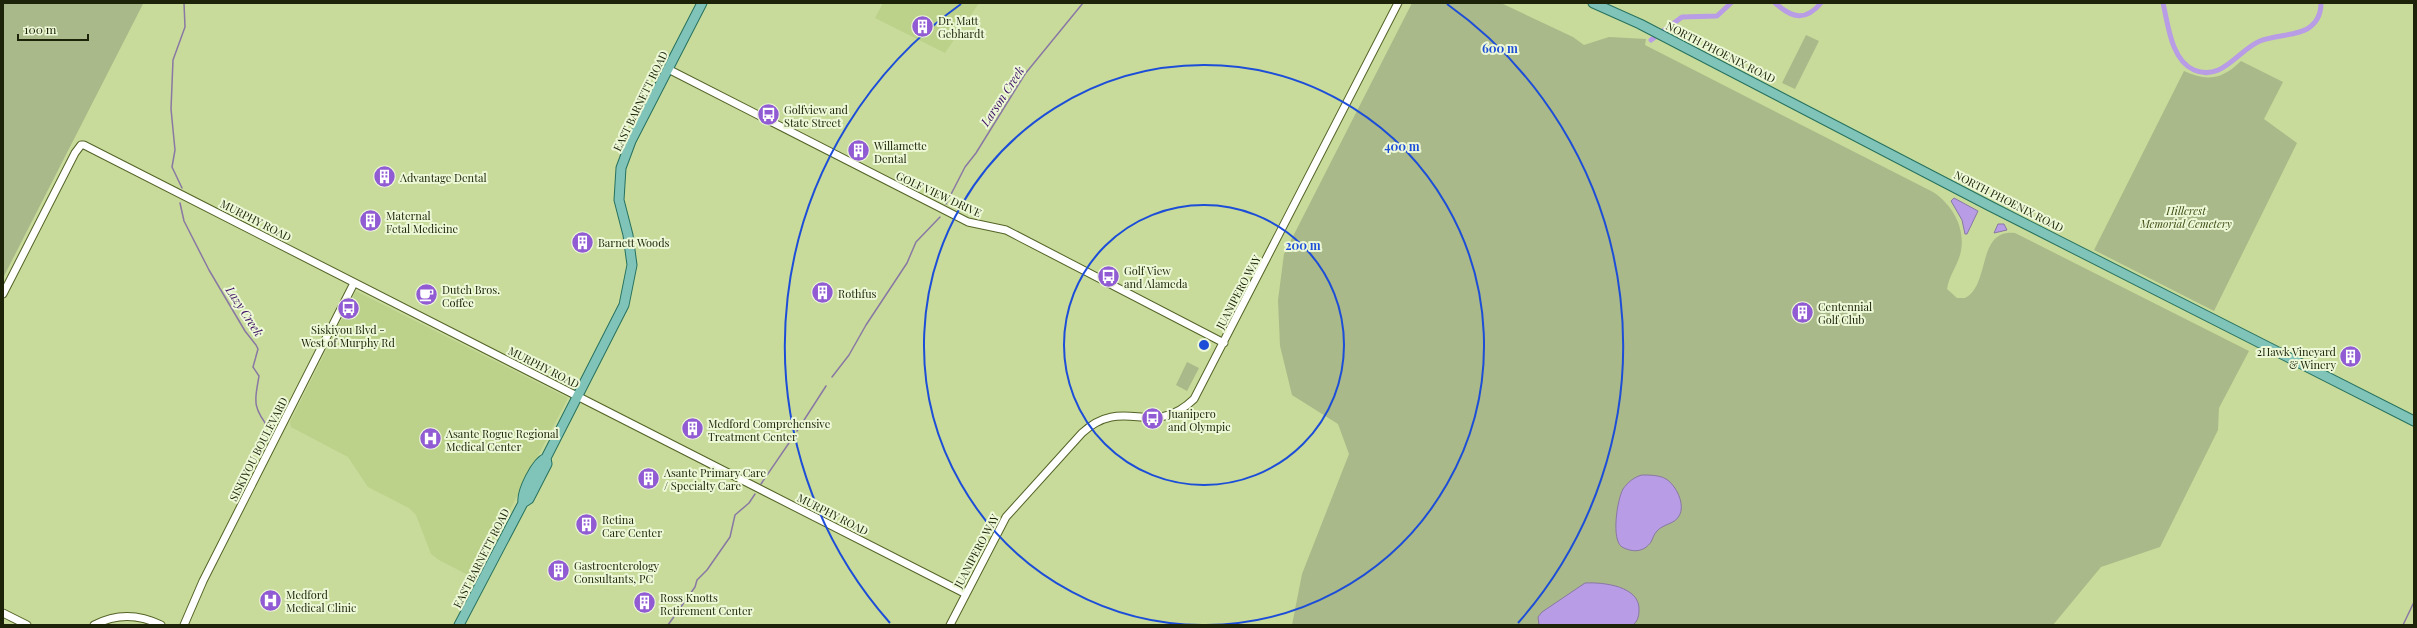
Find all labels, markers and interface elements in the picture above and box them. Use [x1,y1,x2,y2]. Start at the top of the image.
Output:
building icon: Dr. Matt Gebhardt [909,13,935,39]
place label: Dr. Matt Gebhardt [938,13,984,41]
scale bar [18,16,88,42]
street label: NORTH PHOENIX ROAD [1664,18,1778,86]
text: 100 m [24,21,57,37]
text: 600 m [1482,40,1518,56]
street label: EAST BARNETT ROAD [609,48,671,154]
water label: Larson Creek [976,63,1027,130]
bus stop icon: Golfview and State Street [756,102,782,128]
place label: Golfview and State Street [784,102,849,130]
building icon: Willamette Dental [846,138,872,164]
place label: Willamette Dental [873,138,927,166]
text: 400 m [1384,138,1420,154]
building icon: Advantage Dental [372,164,398,190]
street label: NORTH PHOENIX ROAD [1952,167,2066,235]
street label: GOLF VIEW DRIVE [894,168,984,221]
place label: Advantage Dental [399,170,487,185]
street label: MURPHY ROAD [218,196,294,244]
park label: Hillcrest Memorial Cemetery [2139,203,2232,231]
building icon: Maternal Fetal Medicine [358,208,384,234]
place label: Maternal Fetal Medicine [386,208,459,236]
building icon: Barnett Woods [570,229,596,255]
place label: Barnett Woods [598,235,670,250]
text: 200 m [1285,237,1321,253]
street label: JUANIPERO WAY [1212,252,1264,333]
bus stop icon: Golf View and Alameda [1096,263,1122,289]
place label: Golf View and Alameda [1124,263,1188,291]
building icon: Rothfus [810,280,836,306]
water label: Lazy Creek [222,282,267,339]
cafe icon: Dutch Bros. Coffee [414,282,440,308]
place label: Dutch Bros. Coffee [442,282,500,310]
place label: Rothfus [838,286,877,301]
bus stop icon: Siskiyou Blvd - West of Murphy Rd [335,296,361,322]
building icon: Centennial Golf Club [1790,299,1816,325]
place label: Centennial Golf Club [1818,299,1872,327]
place label: Siskiyou Blvd - West of Murphy Rd [300,322,395,350]
centre of rings [1197,338,1211,352]
street label: MURPHY ROAD [506,343,582,391]
place label: 2Hawk Vineyard & Winery [2257,344,2337,372]
building icon: 2Hawk Vineyard & Winery [2338,344,2364,370]
street label: SISKIYOU BOULEVARD [225,394,291,504]
bus stop icon: Juanipero and Olympic [1140,406,1166,432]
place label: Juanipero and Olympic [1167,406,1231,434]
building icon: Medford Comprehensive Treatment Center [679,416,705,442]
place label: Medford Comprehensive Treatment Center [708,416,831,444]
hospital icon: Asante Rogue Regional Medical Center [418,426,444,452]
place label: Asante Rogue Regional Medical Center [445,426,559,454]
building icon: Asante Primary Care / Specialty Care [635,465,661,491]
place label: Asante Primary Care / Specialty Care [663,465,767,493]
street label: MURPHY ROAD [795,490,871,538]
street label: EAST BARNETT ROAD [449,506,513,610]
street label: JUANIPERO WAY [950,511,1002,592]
building icon: Retina Care Center [574,512,600,538]
place label: Retina Care Center [602,512,662,540]
building icon: Gastroenterology Consultants, PC [546,558,572,584]
place label: Gastroenterology Consultants, PC [574,558,660,586]
hospital icon: Medford Medical Clinic [258,587,284,613]
place label: Medford Medical Clinic [286,587,356,615]
building icon: Ross Knotts Retirement Center [631,590,657,616]
place label: Ross Knotts Retirement Center [660,590,753,618]

